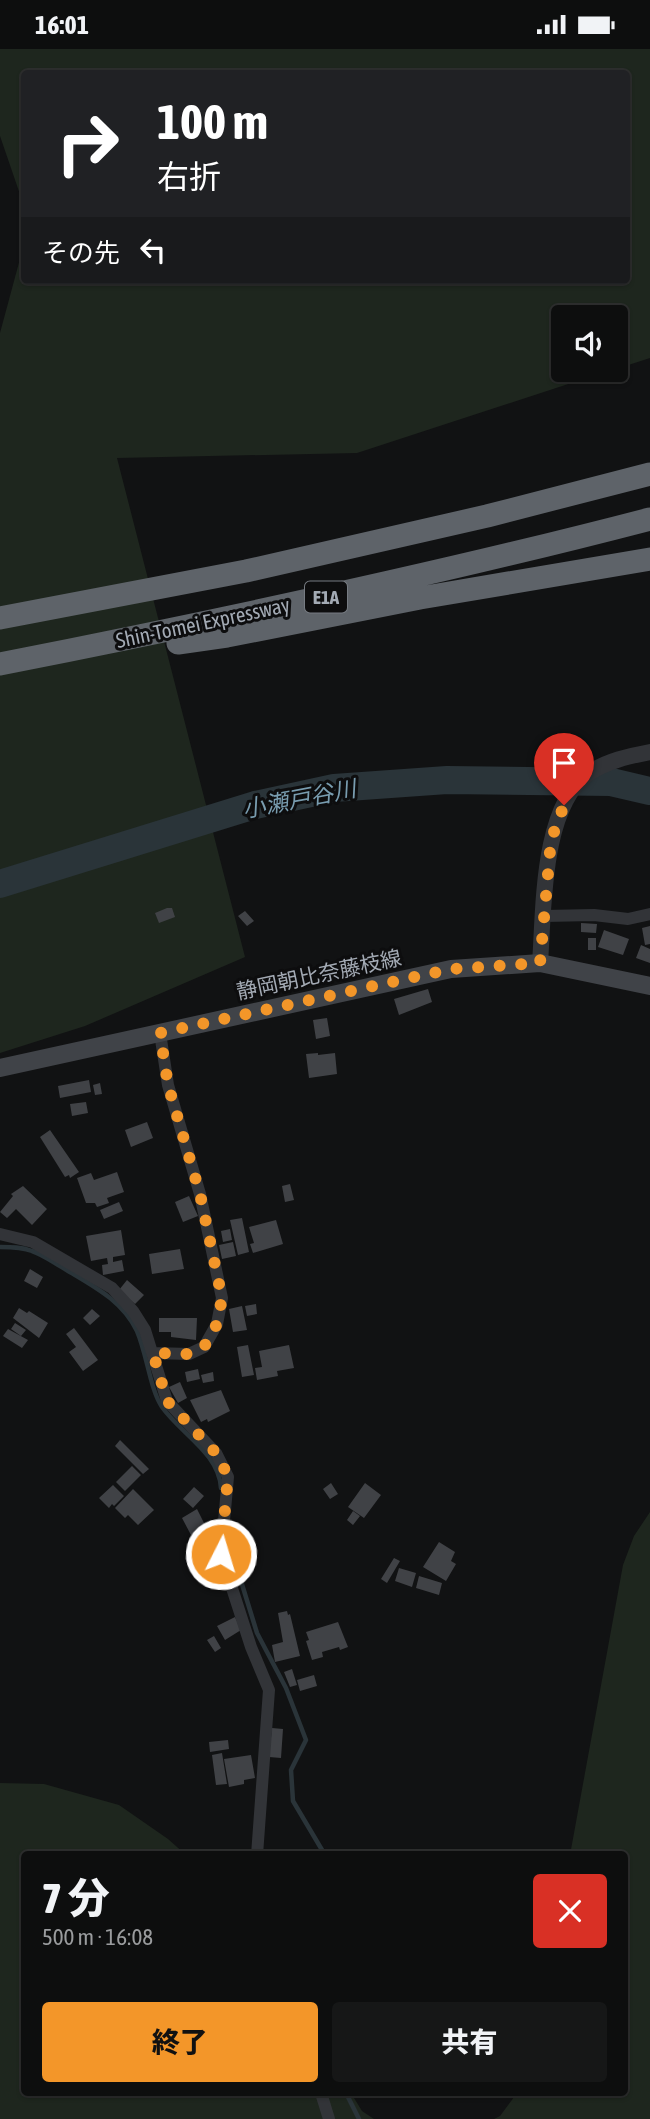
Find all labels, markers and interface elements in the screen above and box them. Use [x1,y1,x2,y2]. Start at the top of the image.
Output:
text: 16:01 [35,10,89,40]
text: 100 m [157,93,268,149]
icon: right [42,98,133,189]
text: 右折 [157,158,221,195]
icon: left [134,231,172,269]
text: その先 [42,238,120,268]
map controls [551,305,628,382]
button: sound [551,305,628,382]
road number: E1A [305,582,347,613]
street label: Shin-Tomei Expressway [114,592,292,652]
pin [534,733,594,805]
icon: arrive [545,744,583,782]
water label: 小瀬戸谷川 [240,775,361,823]
street label: 静岡朝比奈藤枝線 [234,945,403,1003]
position arrow [184,1517,258,1591]
text: 7 分 [42,1874,110,1922]
button: close [533,1874,607,1948]
text: 500 m · 16:08 [42,1924,153,1950]
button: 終了 [42,2002,318,2082]
button: 共有 [332,2002,607,2082]

